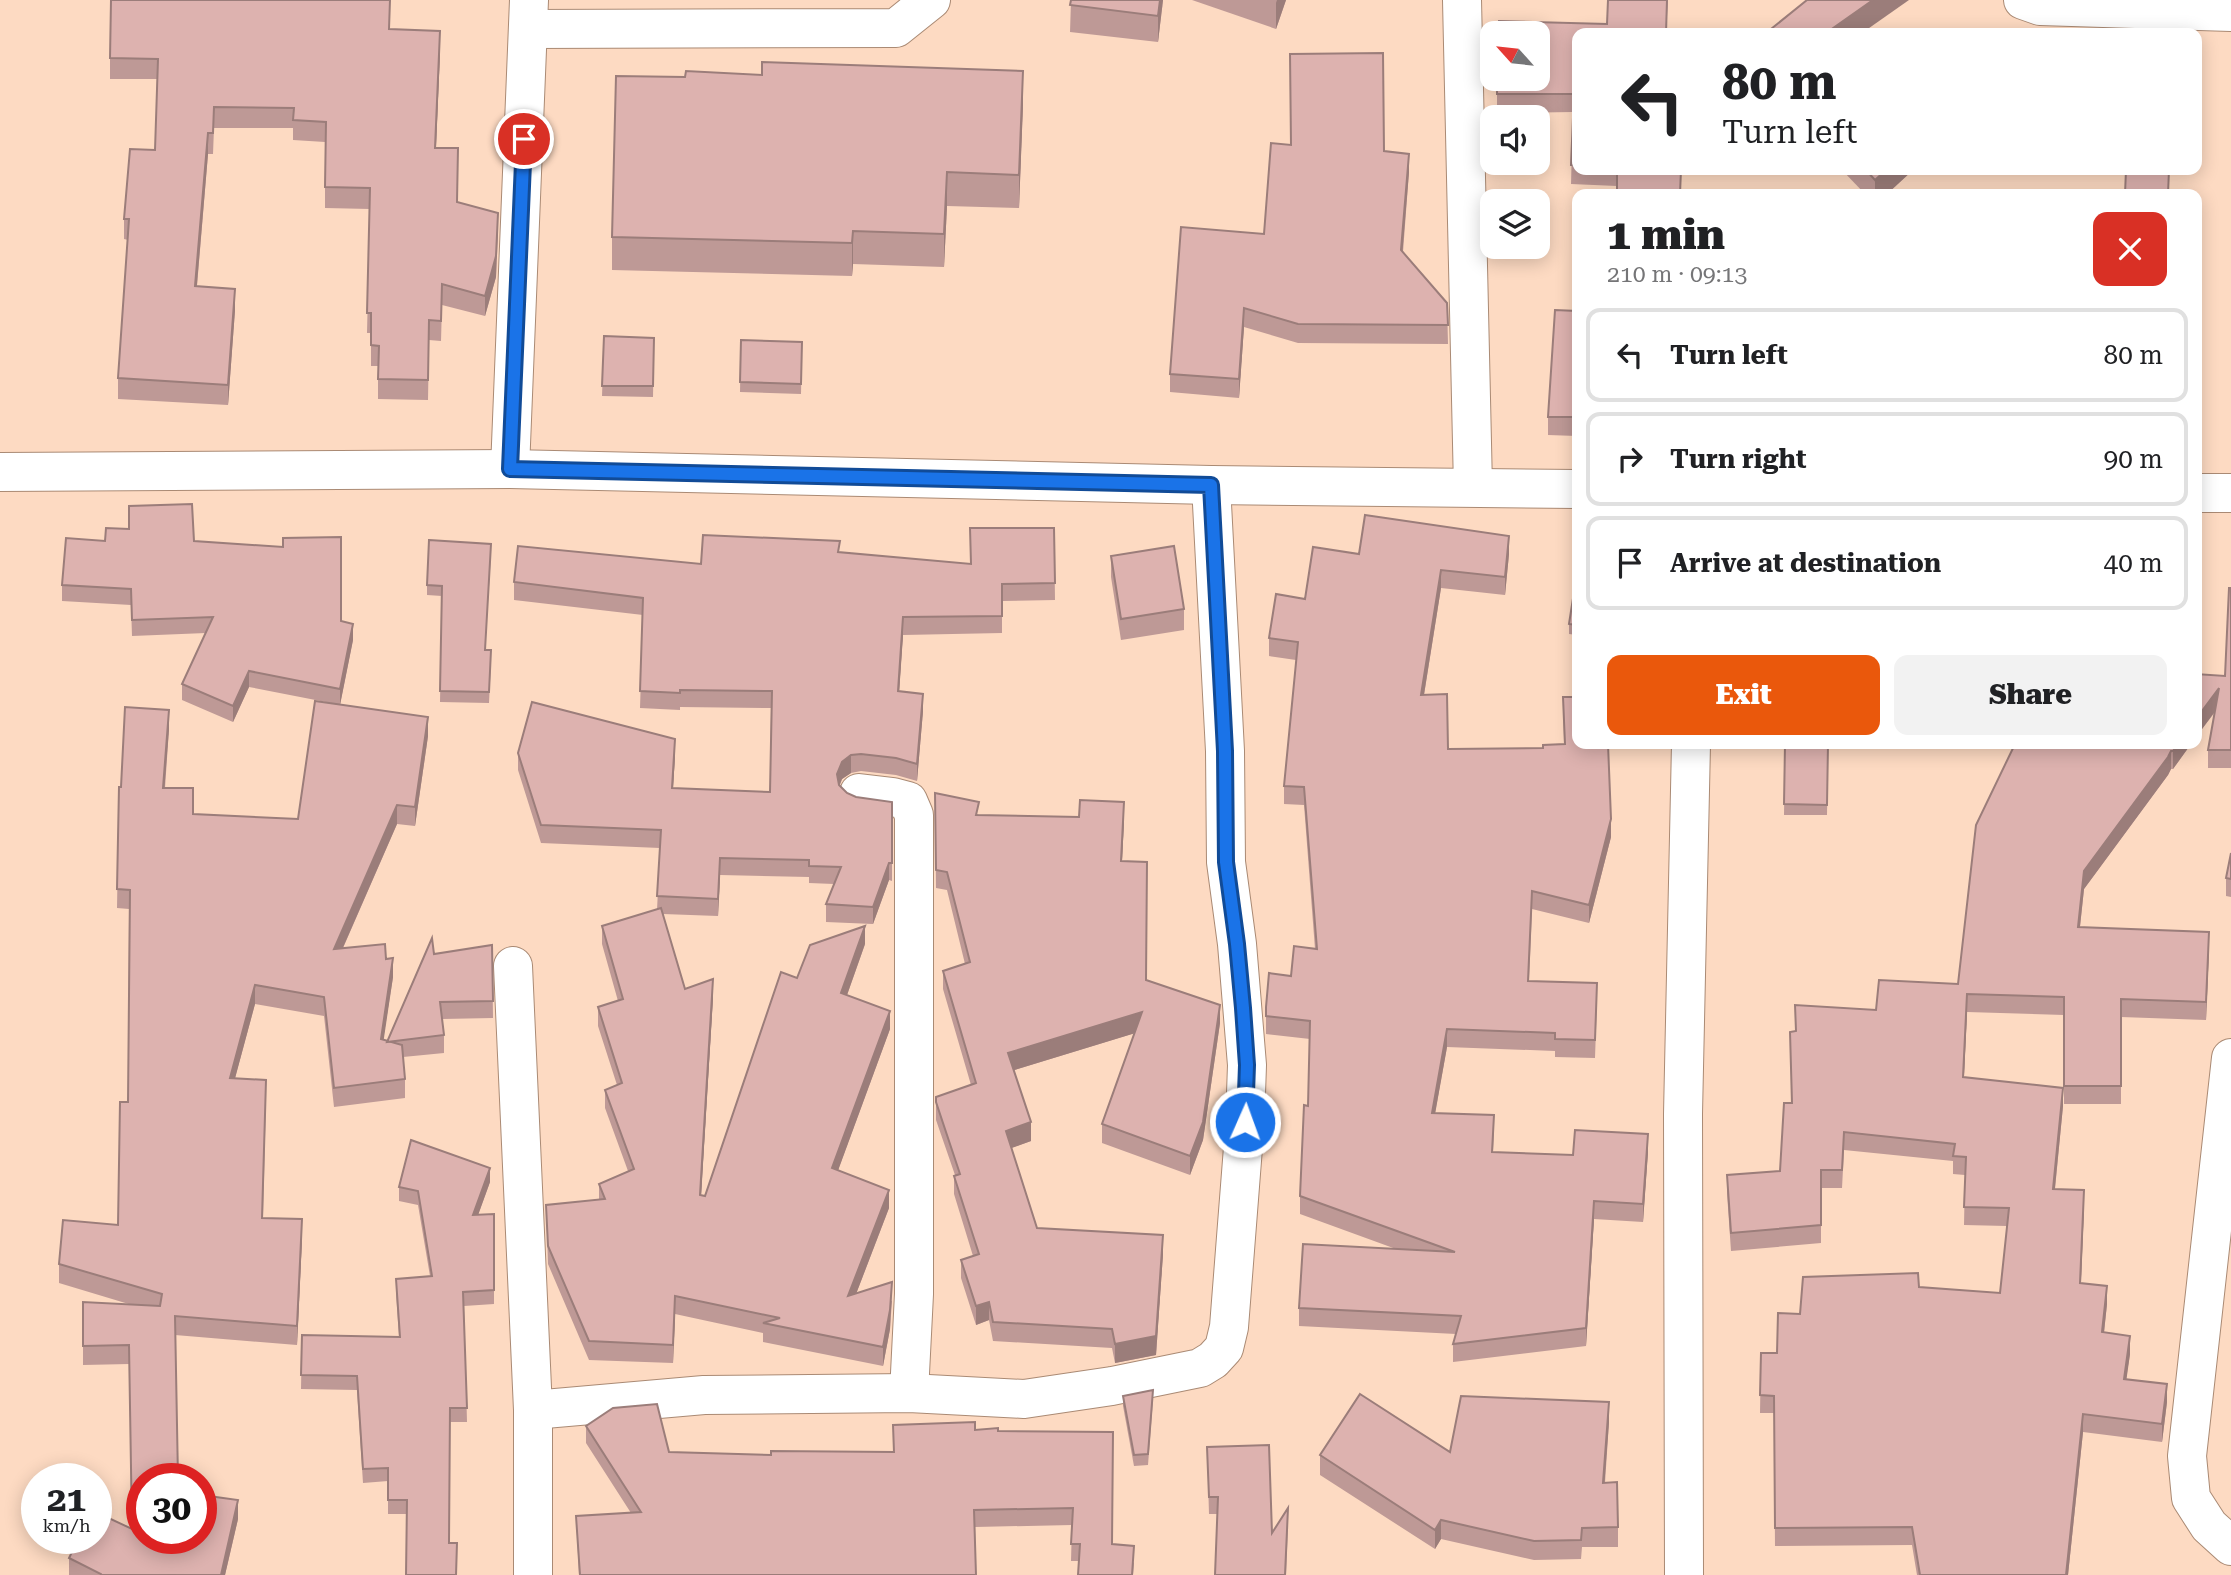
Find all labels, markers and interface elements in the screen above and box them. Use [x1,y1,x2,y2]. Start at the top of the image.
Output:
north arrow [1480,21,1550,91]
map controls [1480,21,1550,259]
text: 80 m [1722,54,1837,111]
icon: left [1607,56,1698,147]
button: sound [1480,105,1550,175]
pin [494,109,554,169]
text: Turn left [1722,113,1857,151]
icon: arrive [505,120,543,158]
button: layers [1480,189,1550,259]
text: 1 min [1607,210,1725,259]
button: close [2093,212,2167,286]
text: 210 m · 09:13 [1607,261,1747,288]
icon: left [1611,336,1649,374]
text: Turn left [1670,340,1788,370]
text: 80 m [2104,340,2163,370]
icon: right [1611,440,1649,478]
text: Turn right [1670,444,1806,474]
text: 90 m [2104,444,2163,474]
icon: arrive [1611,544,1649,582]
text: Arrive at destination [1670,548,1941,578]
text: 40 m [2104,548,2163,578]
button: Exit [1607,655,1880,735]
button: Share [1894,655,2167,735]
position arrow [1208,1085,1282,1159]
speed limit sign: 30 [126,1463,217,1554]
text: 21 [47,1479,86,1520]
text: km/h [42,1515,91,1536]

